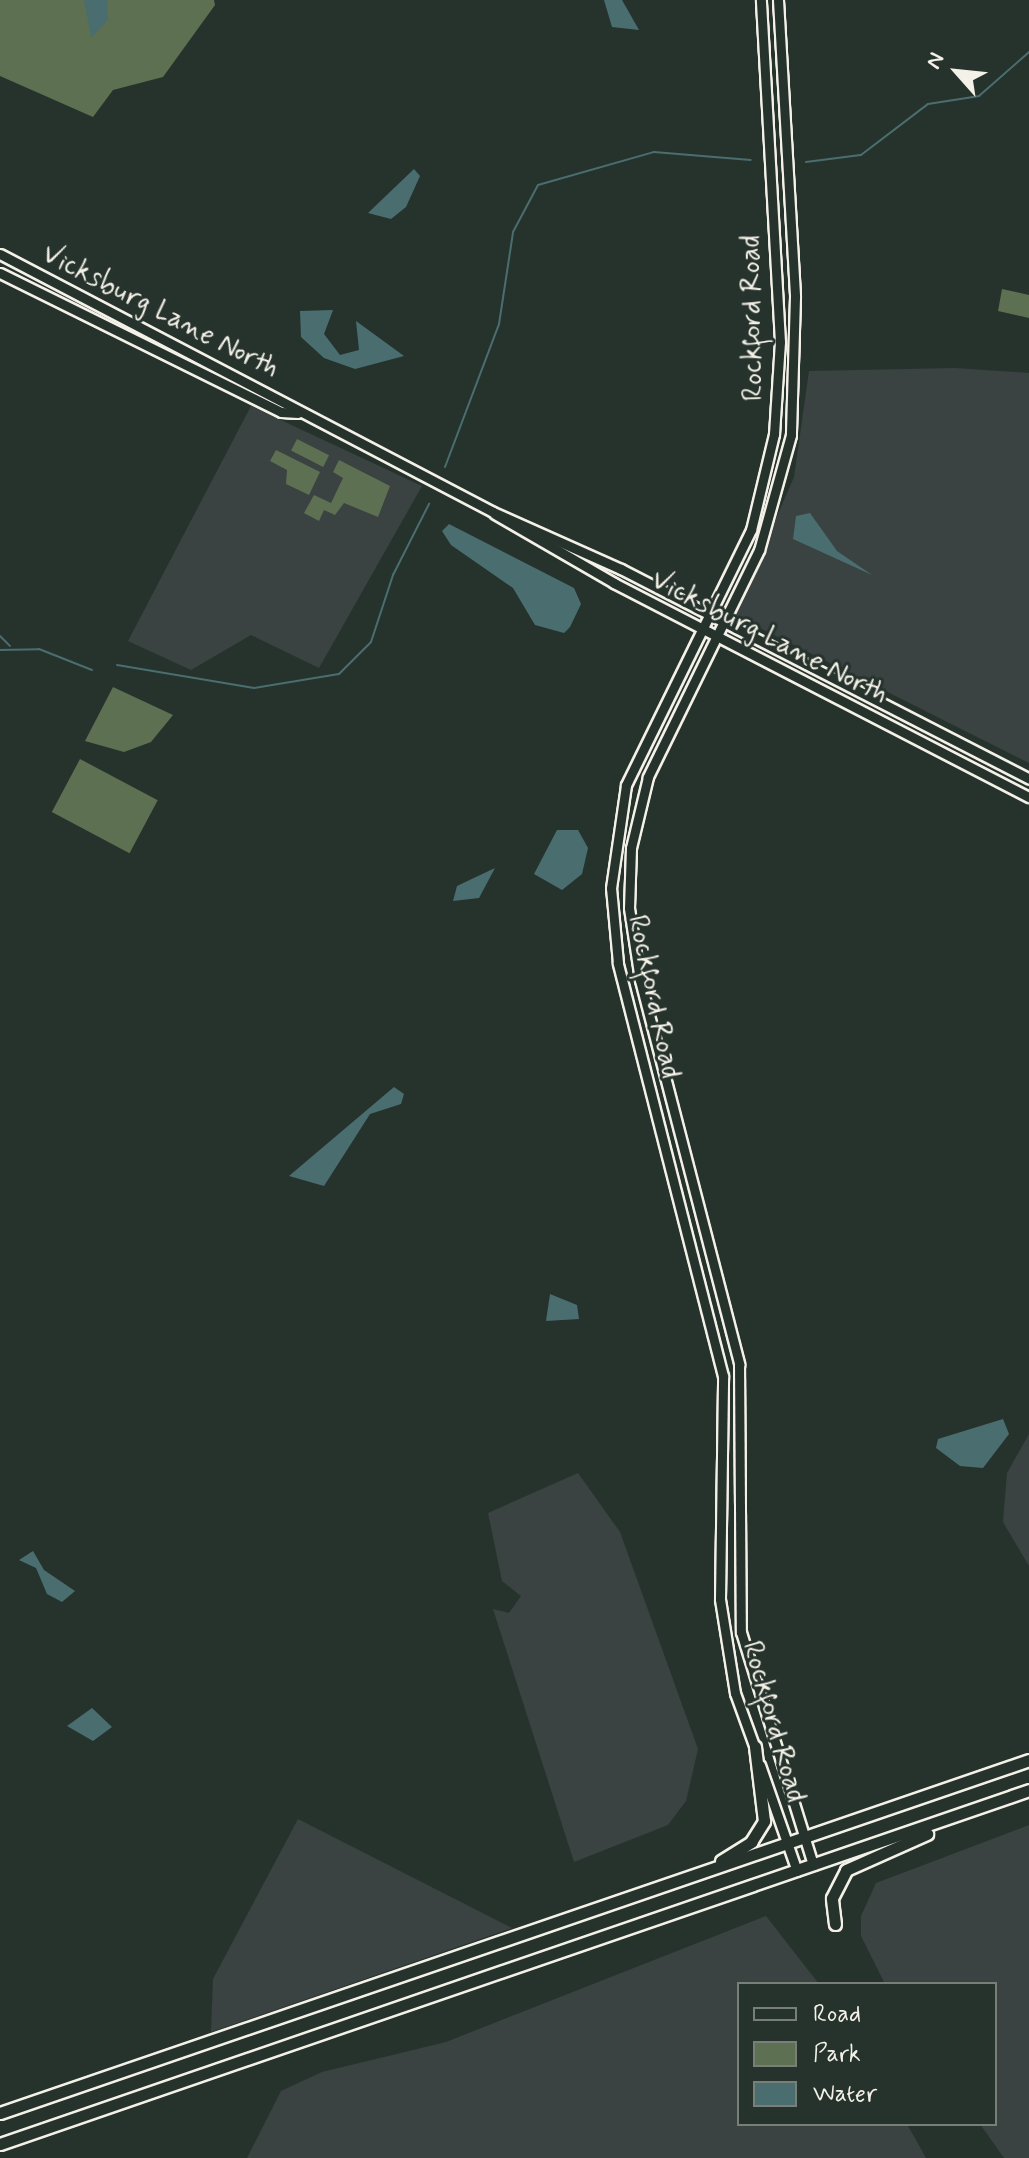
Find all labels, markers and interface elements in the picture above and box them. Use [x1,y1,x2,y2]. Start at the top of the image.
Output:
north arrow [917,32,997,112]
text: N [920,48,951,74]
street label: Rockford Road [735,235,771,401]
street label: Vicksburg Lane North [37,238,283,386]
street label: Vicksburg Lane North [646,564,892,712]
street label: Rockford Road [619,913,687,1081]
street label: Rockford Road [734,1638,812,1806]
legend [737,1982,997,2126]
text: Road [813,1999,861,2030]
text: Park [813,2039,861,2070]
text: Water [813,2079,877,2110]

